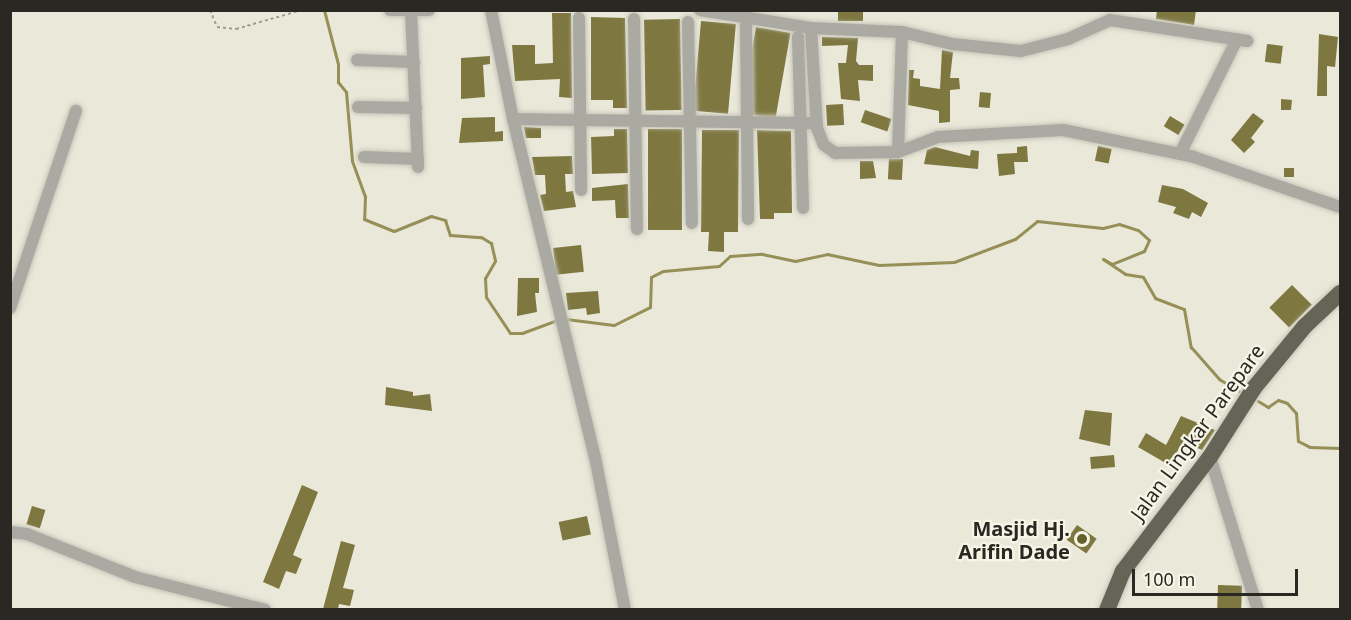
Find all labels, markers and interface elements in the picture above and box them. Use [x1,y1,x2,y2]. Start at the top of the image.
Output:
street label: Jalan Lingkar Parepare [1125,339,1269,525]
place label: Masjid Hj. Arifin Dade [958,516,1070,563]
marker: Masjid Hj. Arifin Dade [1075,532,1089,546]
scale bar [1135,557,1302,595]
text: 100 m [1143,567,1195,591]

